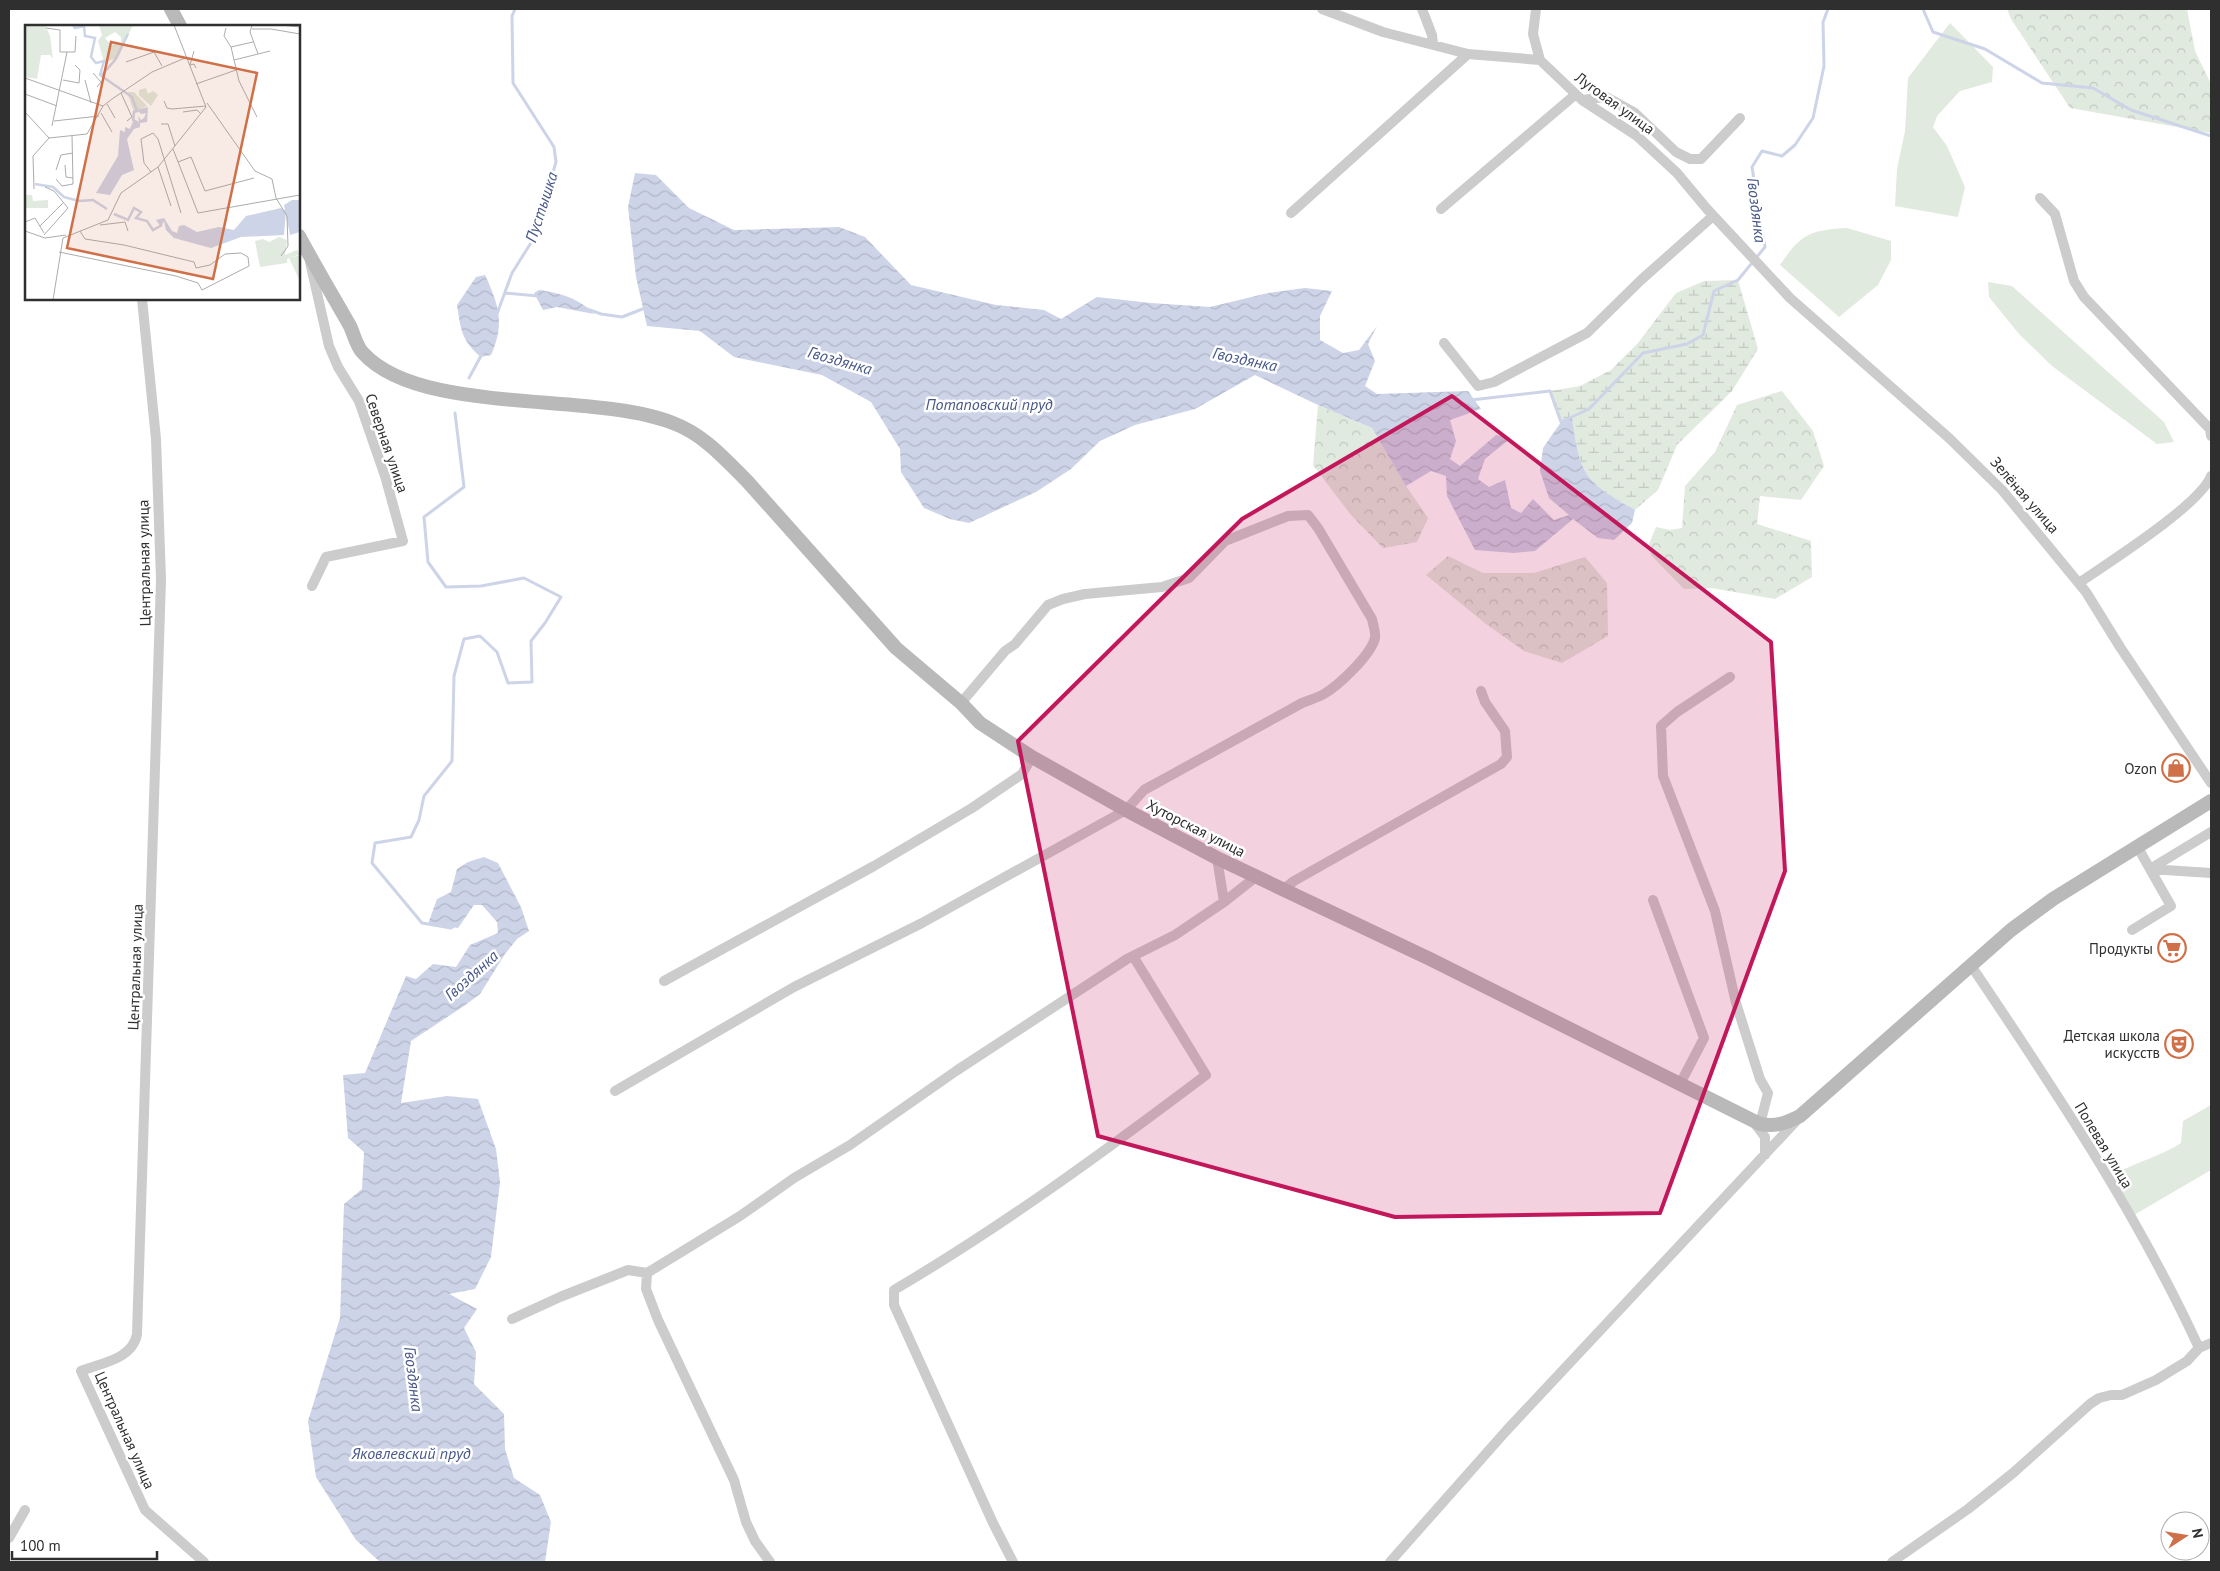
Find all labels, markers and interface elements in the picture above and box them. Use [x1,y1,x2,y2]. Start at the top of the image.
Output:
inset map [25,25,300,300]
street label: Луговая улица [1571,67,1659,138]
water label: Пустышка [520,169,562,245]
water label: Гвоздянка [1743,176,1771,244]
water label: Гвоздянка [806,341,874,379]
water label: Гвоздянка [1211,342,1279,376]
street label: Северная улица [361,391,413,495]
water label: Потаповский пруд [925,394,1053,414]
street label: Зелёная улица [1987,453,2063,537]
street label: Центральная улица [133,500,155,626]
shop icon: Ozon [2161,753,2191,783]
place label: Ozon [2124,759,2157,778]
street label: Хуторская улица [1144,795,1248,861]
street label: Центральная улица [123,903,147,1031]
supermarket icon: Продукты [2157,933,2187,963]
place label: Продукты [2089,939,2153,958]
water label: Гвоздянка [440,945,502,1004]
place label: Детская школа искусств [2063,1026,2160,1062]
theatre icon: Детская школа искусств [2164,1029,2194,1059]
street label: Полевая улица [2071,1098,2137,1192]
water label: Гвоздянка [400,1345,428,1413]
street label: Центральная улица [91,1368,159,1492]
water label: Яковлевский пруд [350,1443,471,1463]
north arrow [2160,1511,2210,1561]
text: N [2188,1527,2207,1540]
scale bar [12,1528,158,1560]
text: 100 m [20,1536,61,1555]

